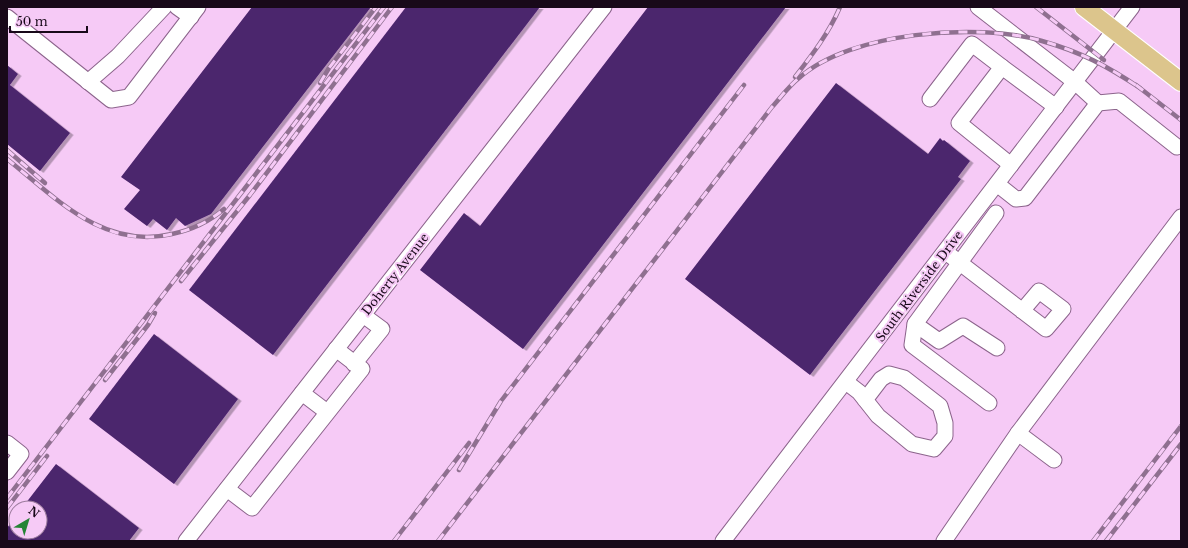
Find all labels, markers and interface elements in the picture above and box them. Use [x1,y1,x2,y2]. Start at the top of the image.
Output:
scale bar [10,8,87,34]
text: 50 m [16,14,48,29]
street label: South Riverside Drive [872,227,966,345]
street label: Doherty Avenue [358,230,432,318]
north arrow [8,500,48,540]
text: N [26,503,43,521]

